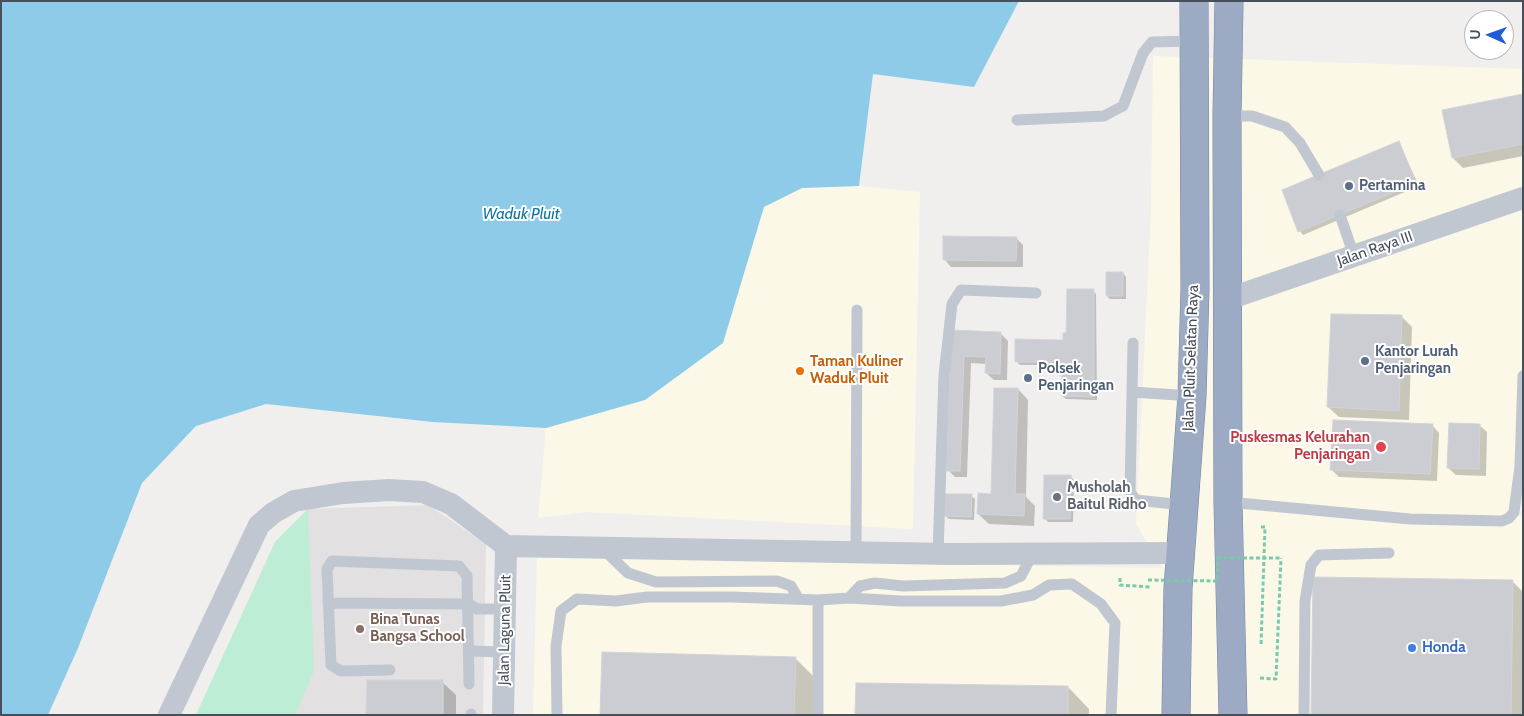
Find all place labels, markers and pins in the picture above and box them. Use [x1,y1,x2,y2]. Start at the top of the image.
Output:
place label: Pertamina [1359,177,1425,195]
marker: Pertamina [1343,180,1355,192]
place label: Kantor Lurah Penjaringan [1375,343,1458,378]
place label: Taman Kuliner Waduk Pluit [810,353,903,388]
marker: Kantor Lurah Penjaringan [1359,355,1371,367]
place label: Polsek Penjaringan [1038,360,1114,395]
marker: Taman Kuliner Waduk Pluit [794,365,806,377]
marker: Polsek Penjaringan [1022,372,1034,384]
place label: Puskesmas Kelurahan Penjaringan [1230,429,1370,464]
marker: Puskesmas Kelurahan Penjaringan [1374,440,1388,454]
place label: Musholah Baitul Ridho [1067,479,1146,514]
marker: Musholah Baitul Ridho [1051,491,1063,503]
place label: Bina Tunas Bangsa School [370,611,465,646]
marker: Bina Tunas Bangsa School [354,623,366,635]
place label: Honda [1422,639,1466,657]
marker: Honda [1406,642,1418,654]

